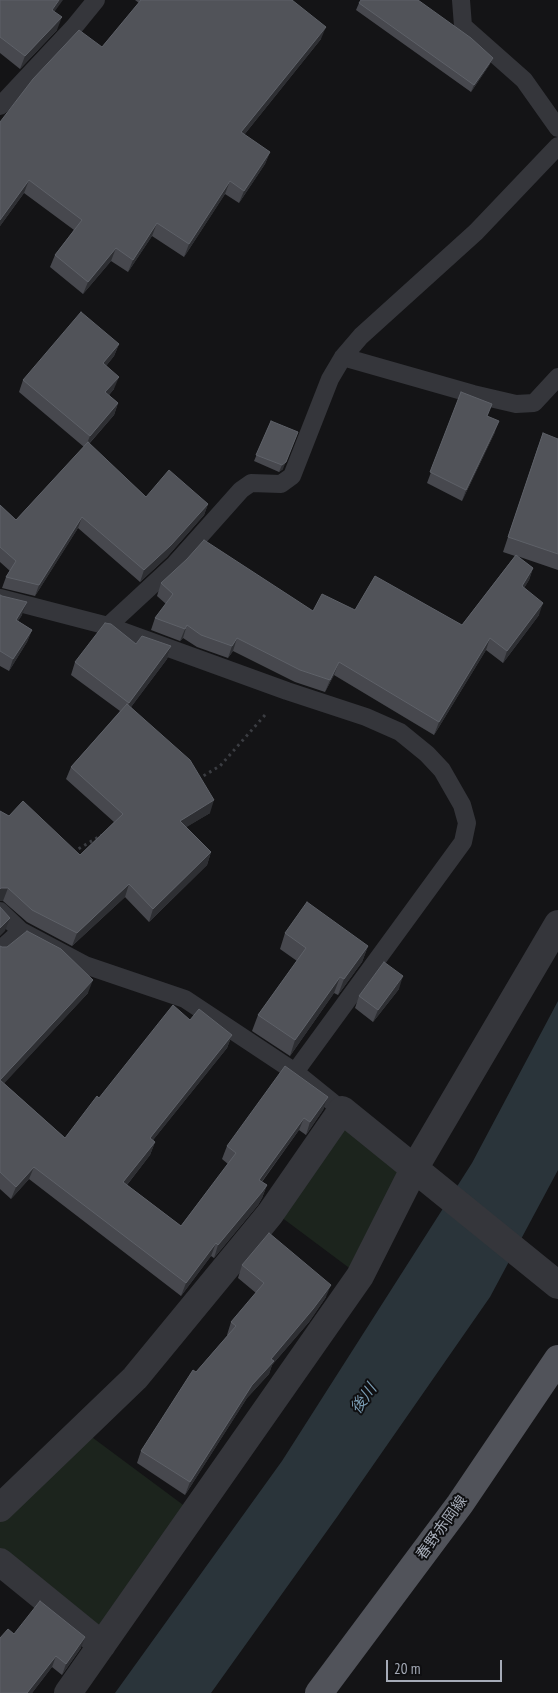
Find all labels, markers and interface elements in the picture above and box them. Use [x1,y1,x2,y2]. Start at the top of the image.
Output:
water label: 後川 [347,1380,381,1418]
street label: 春野赤岡線 [413,1492,471,1564]
scale bar [388,1650,504,1682]
text: 20 m [394,1659,420,1678]

